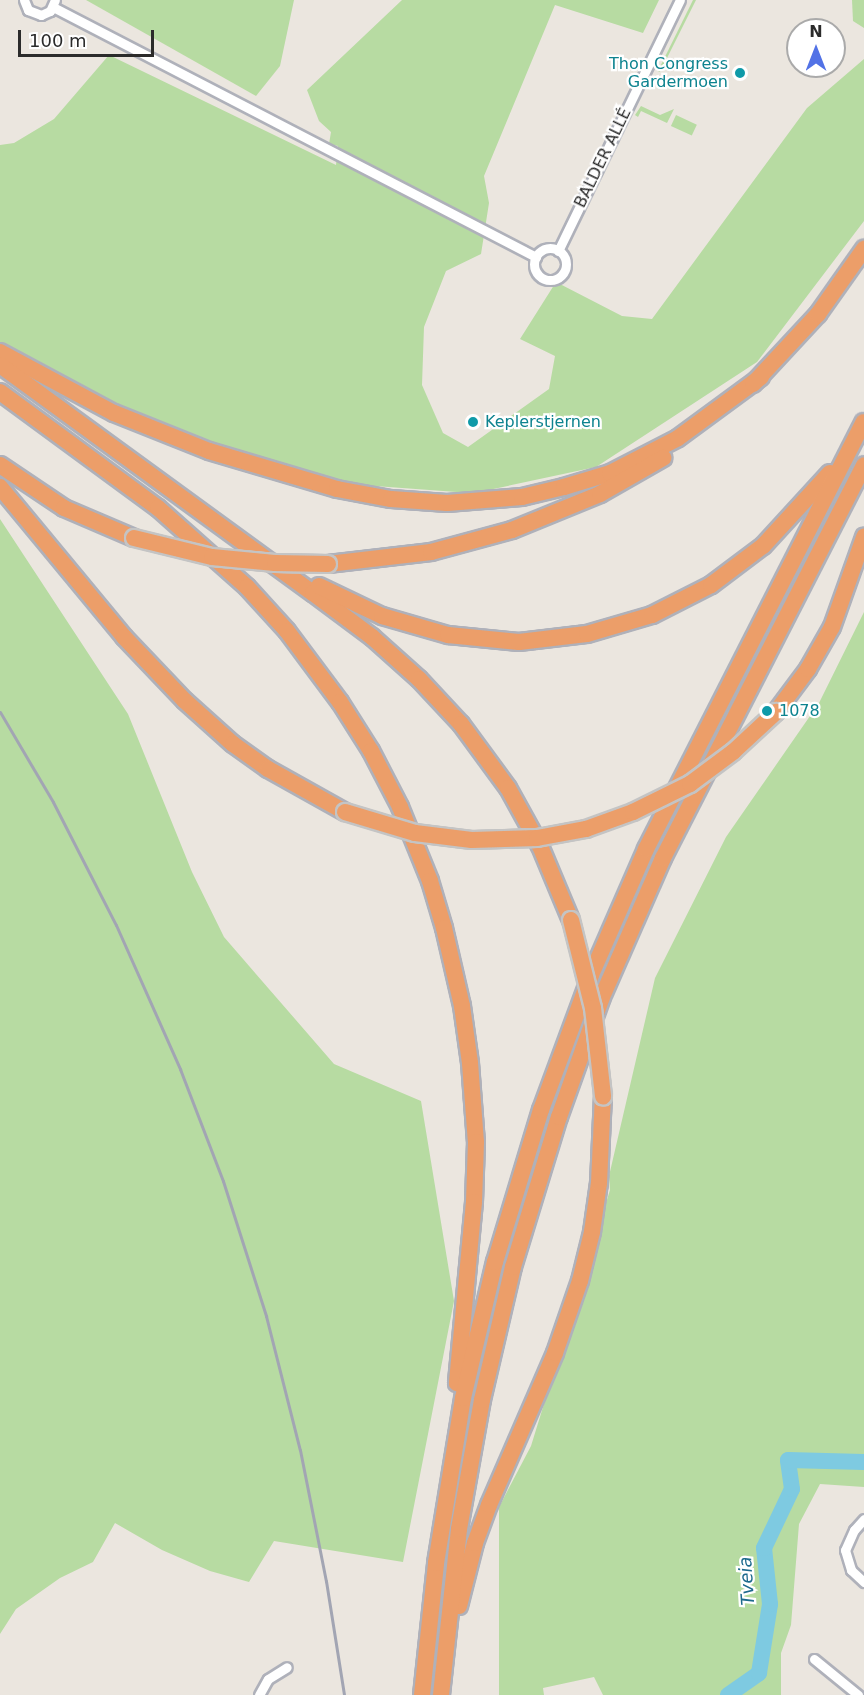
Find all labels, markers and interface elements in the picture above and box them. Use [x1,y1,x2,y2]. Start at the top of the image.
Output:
scale bar [21,18,158,56]
north arrow [786,18,846,78]
text: N [809,22,823,41]
text: 100 m [29,30,87,51]
place label: Thon Congress Gardermoen [609,54,728,92]
marker: Thon Congress Gardermoen [733,66,747,80]
street label: BALDER ALLÉ [571,105,635,211]
place label: Keplerstjernen [485,412,601,432]
marker: Keplerstjernen [466,415,480,429]
place label: 1078 [779,701,820,721]
marker: 1078 [760,704,774,718]
water label: Tveia [735,1556,759,1606]

